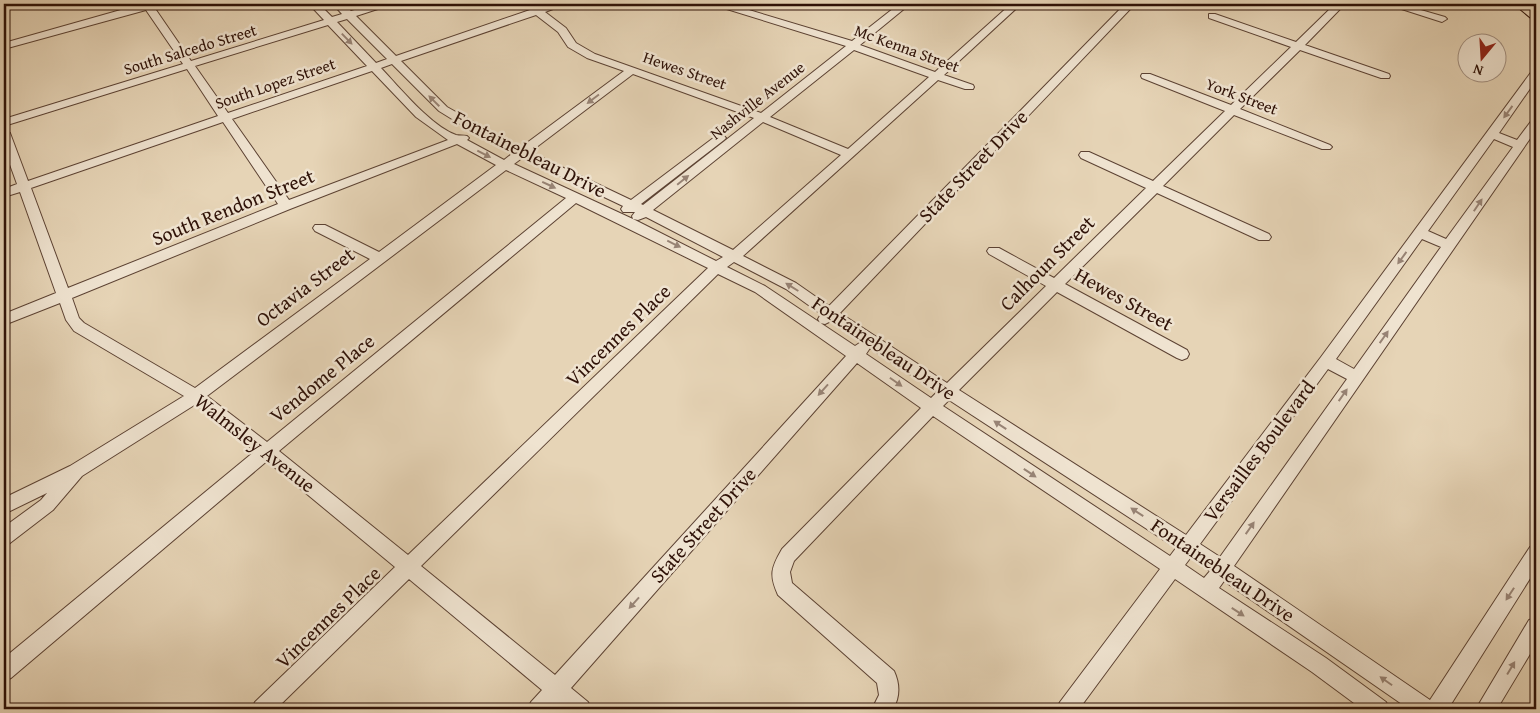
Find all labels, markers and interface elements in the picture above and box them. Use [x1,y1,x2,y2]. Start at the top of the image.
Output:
street label: South Salcedo Street [121,17,260,81]
street label: Mc Kenna Street [851,18,963,78]
north arrow [1458,32,1508,82]
one-way arrow [341,33,353,45]
street label: Hewes Street [640,44,730,96]
street label: South Lopez Street [212,51,339,115]
street label: Nashville Avenue [704,55,810,145]
text: N [1470,59,1486,81]
street label: York Street [1202,71,1282,121]
one-way arrow [586,94,600,104]
one-way arrow [429,95,441,107]
street label: Fontainebleau Drive [449,102,612,205]
street label: State Street Drive [911,103,1034,229]
one-way arrow [1503,105,1513,119]
one-way arrow [476,150,491,158]
street label: South Rendon Street [147,161,318,252]
one-way arrow [677,175,689,186]
one-way arrow [542,182,556,190]
one-way arrow [1473,198,1483,211]
street label: Calhoun Street [992,208,1101,317]
street label: Octavia Street [249,240,360,333]
one-way arrow [667,241,681,249]
one-way arrow [1397,251,1407,265]
street label: Hewes Street [1070,260,1179,338]
street label: Vincennes Place [558,277,677,392]
one-way arrow [785,282,799,291]
street label: Fontainebleau Drive [807,289,962,407]
street label: Vendome Place [263,326,380,429]
one-way arrow [1379,331,1389,344]
street label: Versailles Boulevard [1196,374,1322,528]
one-way arrow [889,377,903,387]
one-way arrow [818,384,829,397]
street label: Walmsley Avenue [189,386,322,499]
one-way arrow [1338,389,1349,402]
one-way arrow [994,420,1007,429]
street label: State Street Drive [643,460,763,589]
one-way arrow [1024,468,1037,478]
one-way arrow [1130,508,1144,517]
street label: Fontainebleau Drive [1146,511,1301,629]
one-way arrow [1245,521,1255,535]
street label: Vincennes Place [268,559,387,674]
one-way arrow [1505,587,1515,601]
one-way arrow [629,597,640,609]
one-way arrow [1231,607,1245,617]
one-way arrow [1507,661,1516,675]
one-way arrow [1379,676,1393,686]

